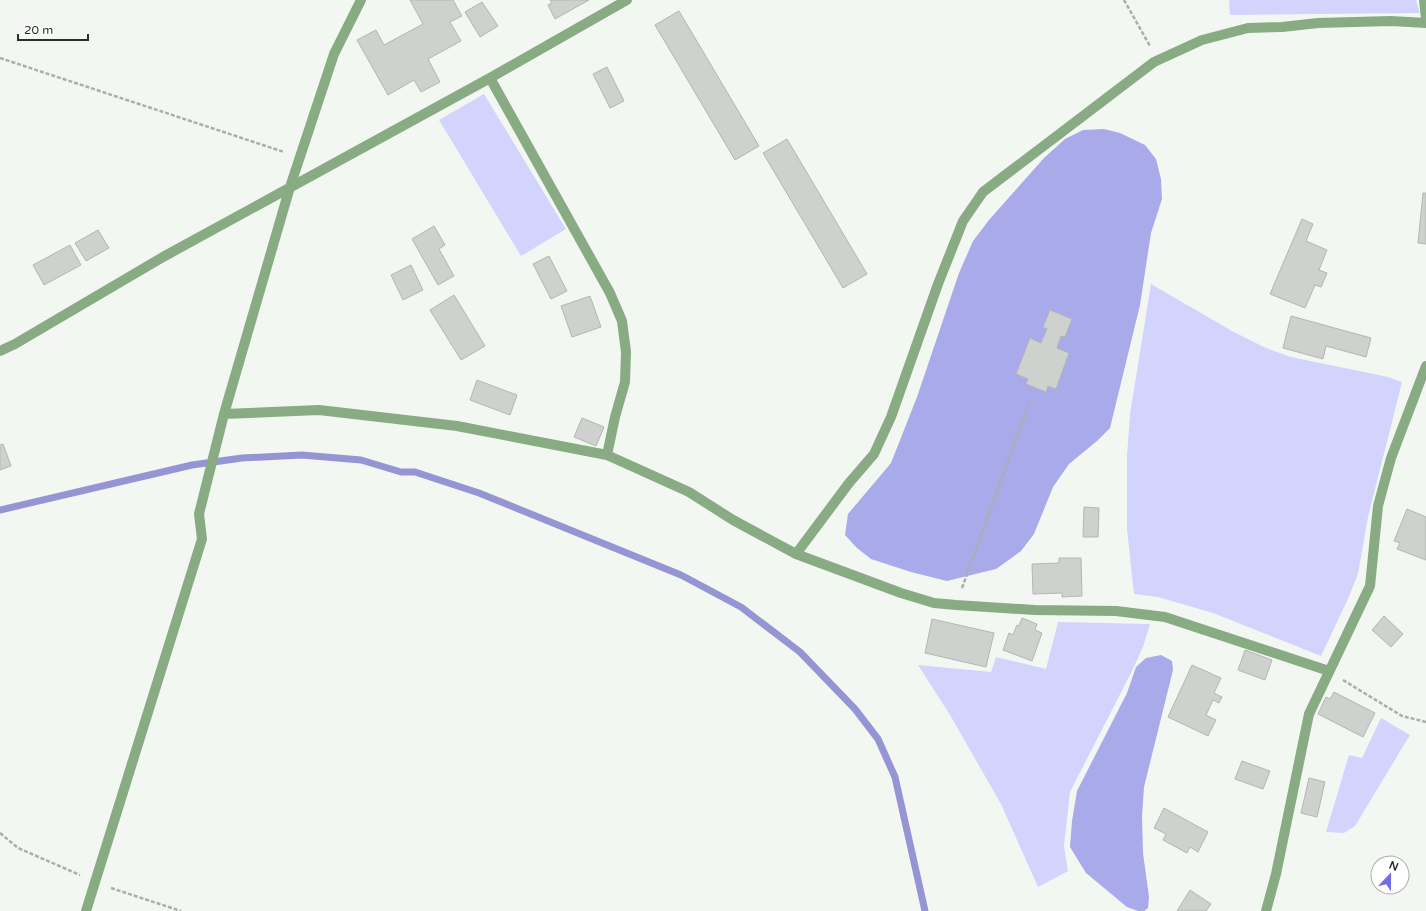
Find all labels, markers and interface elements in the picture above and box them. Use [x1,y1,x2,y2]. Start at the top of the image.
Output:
scale bar [18,16,88,42]
text: 20 m [24,23,53,37]
north arrow [1370,855,1410,895]
text: N [1387,859,1400,874]

